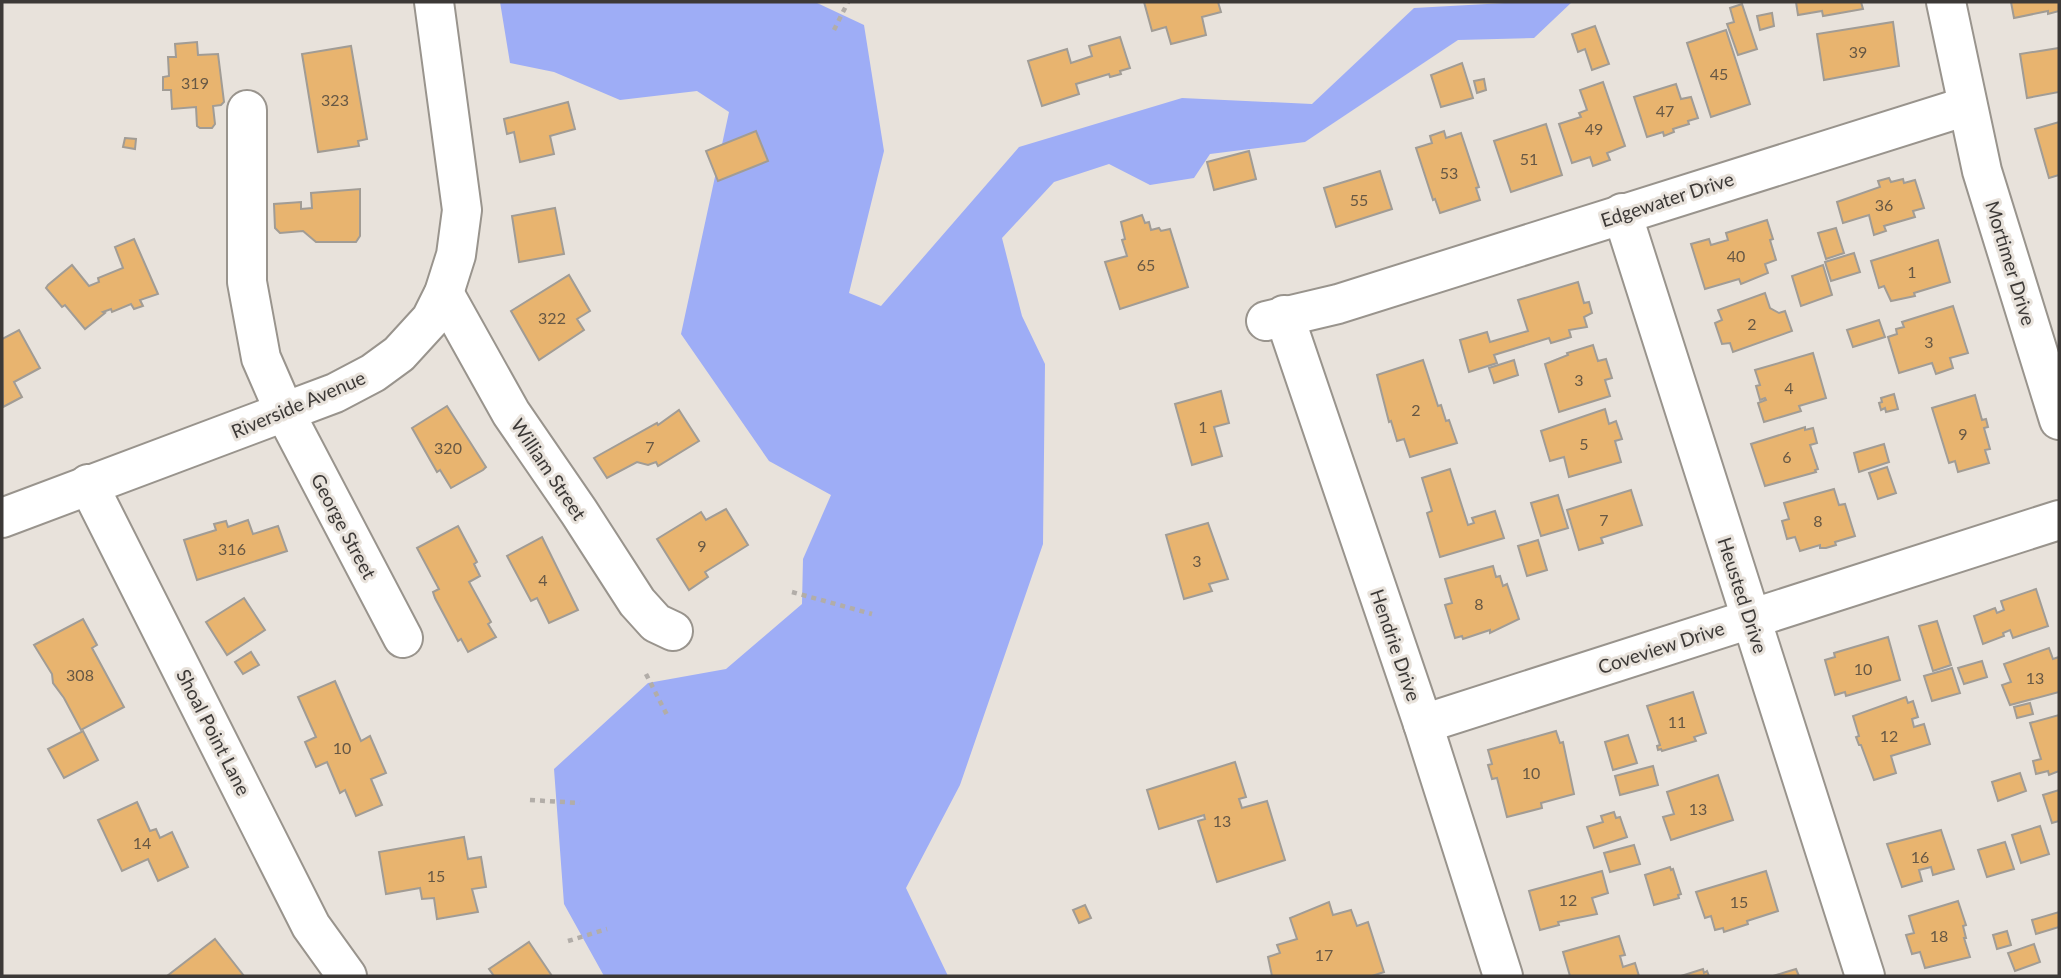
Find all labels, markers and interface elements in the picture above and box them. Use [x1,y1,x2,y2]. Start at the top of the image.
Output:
house number: 39 [1849,42,1867,61]
house number: 45 [1710,64,1728,83]
house number: 319 [181,73,209,92]
house number: 323 [321,90,349,109]
house number: 47 [1656,101,1674,120]
house number: 49 [1585,119,1603,138]
house number: 51 [1520,149,1538,168]
house number: 53 [1440,163,1458,182]
street label: Edgewater Drive [1598,167,1736,231]
house number: 55 [1350,190,1368,209]
house number: 36 [1875,195,1893,214]
street label: Mortimer Drive [1981,198,2041,328]
house number: 40 [1727,246,1745,265]
house number: 65 [1137,255,1155,274]
house number: 1 [1907,262,1917,281]
house number: 322 [538,308,566,327]
house number: 2 [1747,314,1757,333]
house number: 3 [1924,332,1934,351]
street label: Riverside Avenue [228,365,368,443]
house number: 3 [1574,370,1584,389]
house number: 4 [1784,378,1794,397]
house number: 2 [1411,400,1421,419]
street label: William Street [507,414,592,524]
house number: 1 [1198,417,1208,436]
house number: 9 [1958,424,1968,443]
house number: 5 [1579,434,1589,453]
house number: 7 [645,437,655,456]
house number: 320 [434,438,462,457]
house number: 6 [1782,447,1792,466]
street label: George Street [307,469,381,583]
house number: 7 [1599,510,1609,529]
house number: 8 [1813,511,1823,530]
street label: Heusted Drive [1713,534,1773,656]
house number: 9 [697,536,707,555]
house number: 316 [218,539,246,558]
house number: 3 [1192,551,1202,570]
house number: 4 [538,570,548,589]
street label: Hendrie Drive [1366,586,1426,704]
house number: 8 [1474,594,1484,613]
street label: Coveview Drive [1595,616,1727,678]
house number: 10 [1854,659,1872,678]
house number: 308 [66,665,94,684]
street label: Shoal Point Lane [172,665,256,799]
house number: 13 [2026,668,2044,687]
house number: 11 [1668,712,1686,731]
house number: 12 [1880,726,1898,745]
house number: 10 [333,738,351,757]
house number: 10 [1522,763,1540,782]
house number: 13 [1689,799,1707,818]
house number: 13 [1213,811,1231,830]
house number: 14 [133,833,151,852]
house number: 16 [1911,847,1929,866]
house number: 15 [427,866,445,885]
house number: 12 [1559,890,1577,909]
house number: 15 [1730,892,1748,911]
house number: 18 [1930,926,1948,945]
house number: 17 [1315,945,1333,964]

